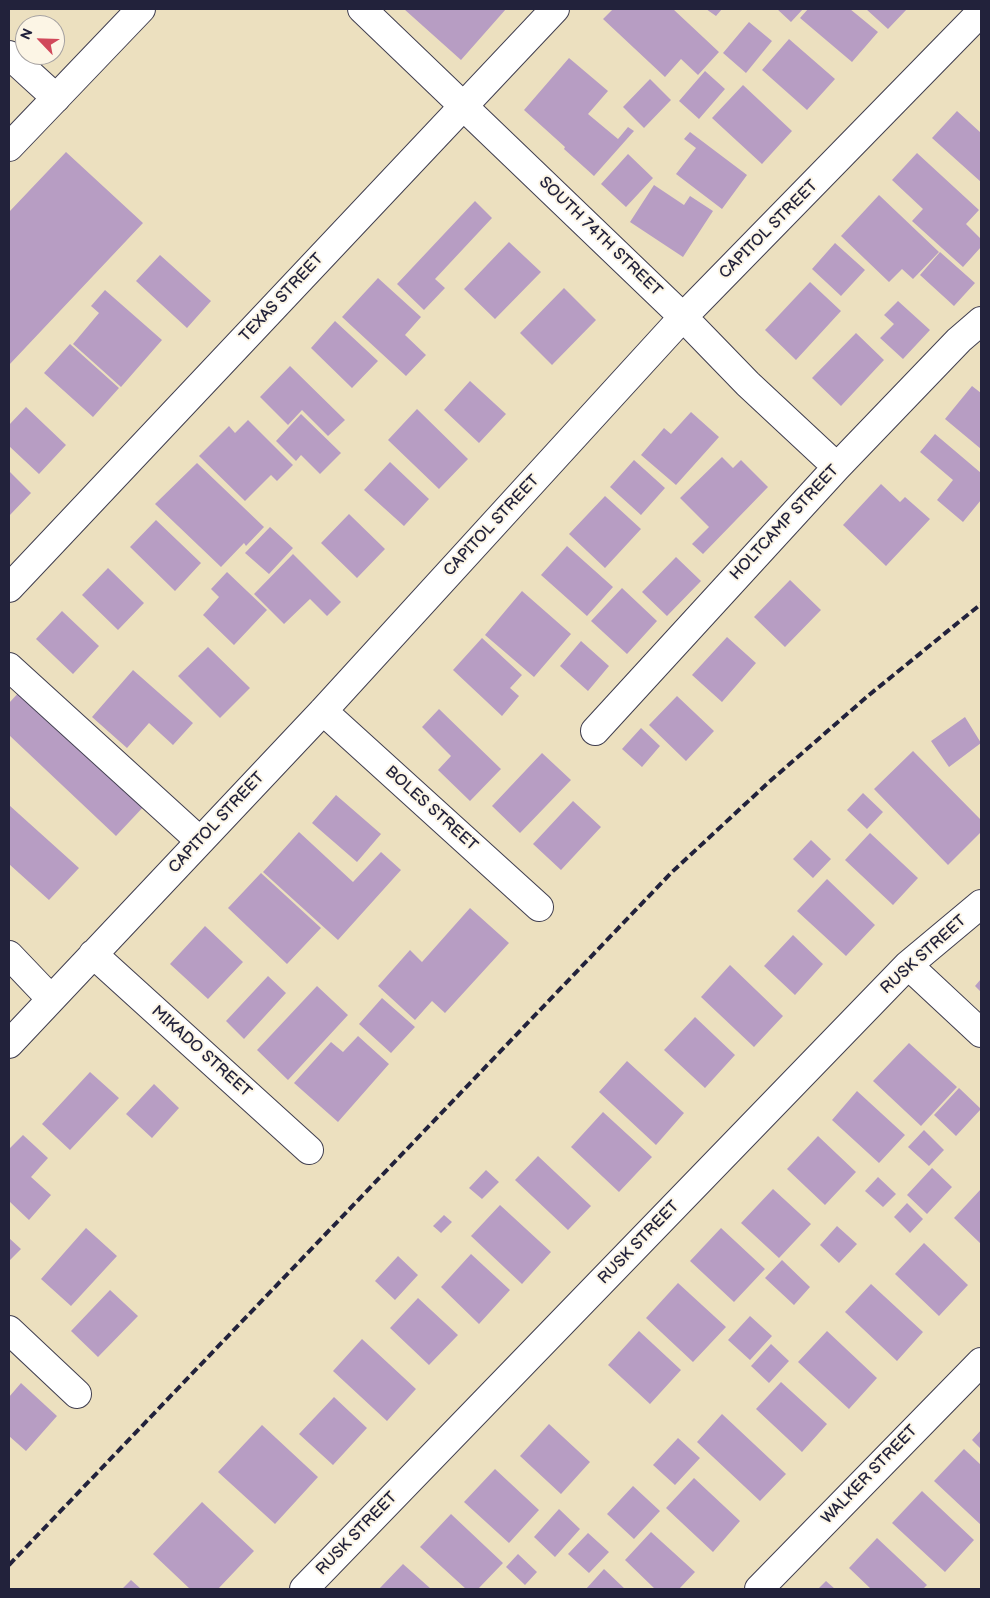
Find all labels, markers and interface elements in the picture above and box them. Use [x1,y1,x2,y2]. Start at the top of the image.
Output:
north arrow [15,15,65,65]
text: N [17,26,37,42]
street label: SOUTH 74TH STREET [535,173,665,301]
street label: CAPITOL STREET [716,177,822,283]
street label: TEXAS STREET [236,250,328,346]
street label: HOLTCAMP STREET [727,461,843,585]
street label: CAPITOL STREET [440,471,544,581]
street label: BOLES STREET [381,762,481,856]
street label: CAPITOL STREET [165,768,269,878]
street label: RUSK STREET [877,912,971,998]
street label: MIKADO STREET [147,1002,255,1102]
street label: RUSK STREET [594,1197,684,1289]
street label: WALKER STREET [818,1422,922,1528]
street label: RUSK STREET [312,1488,402,1580]

